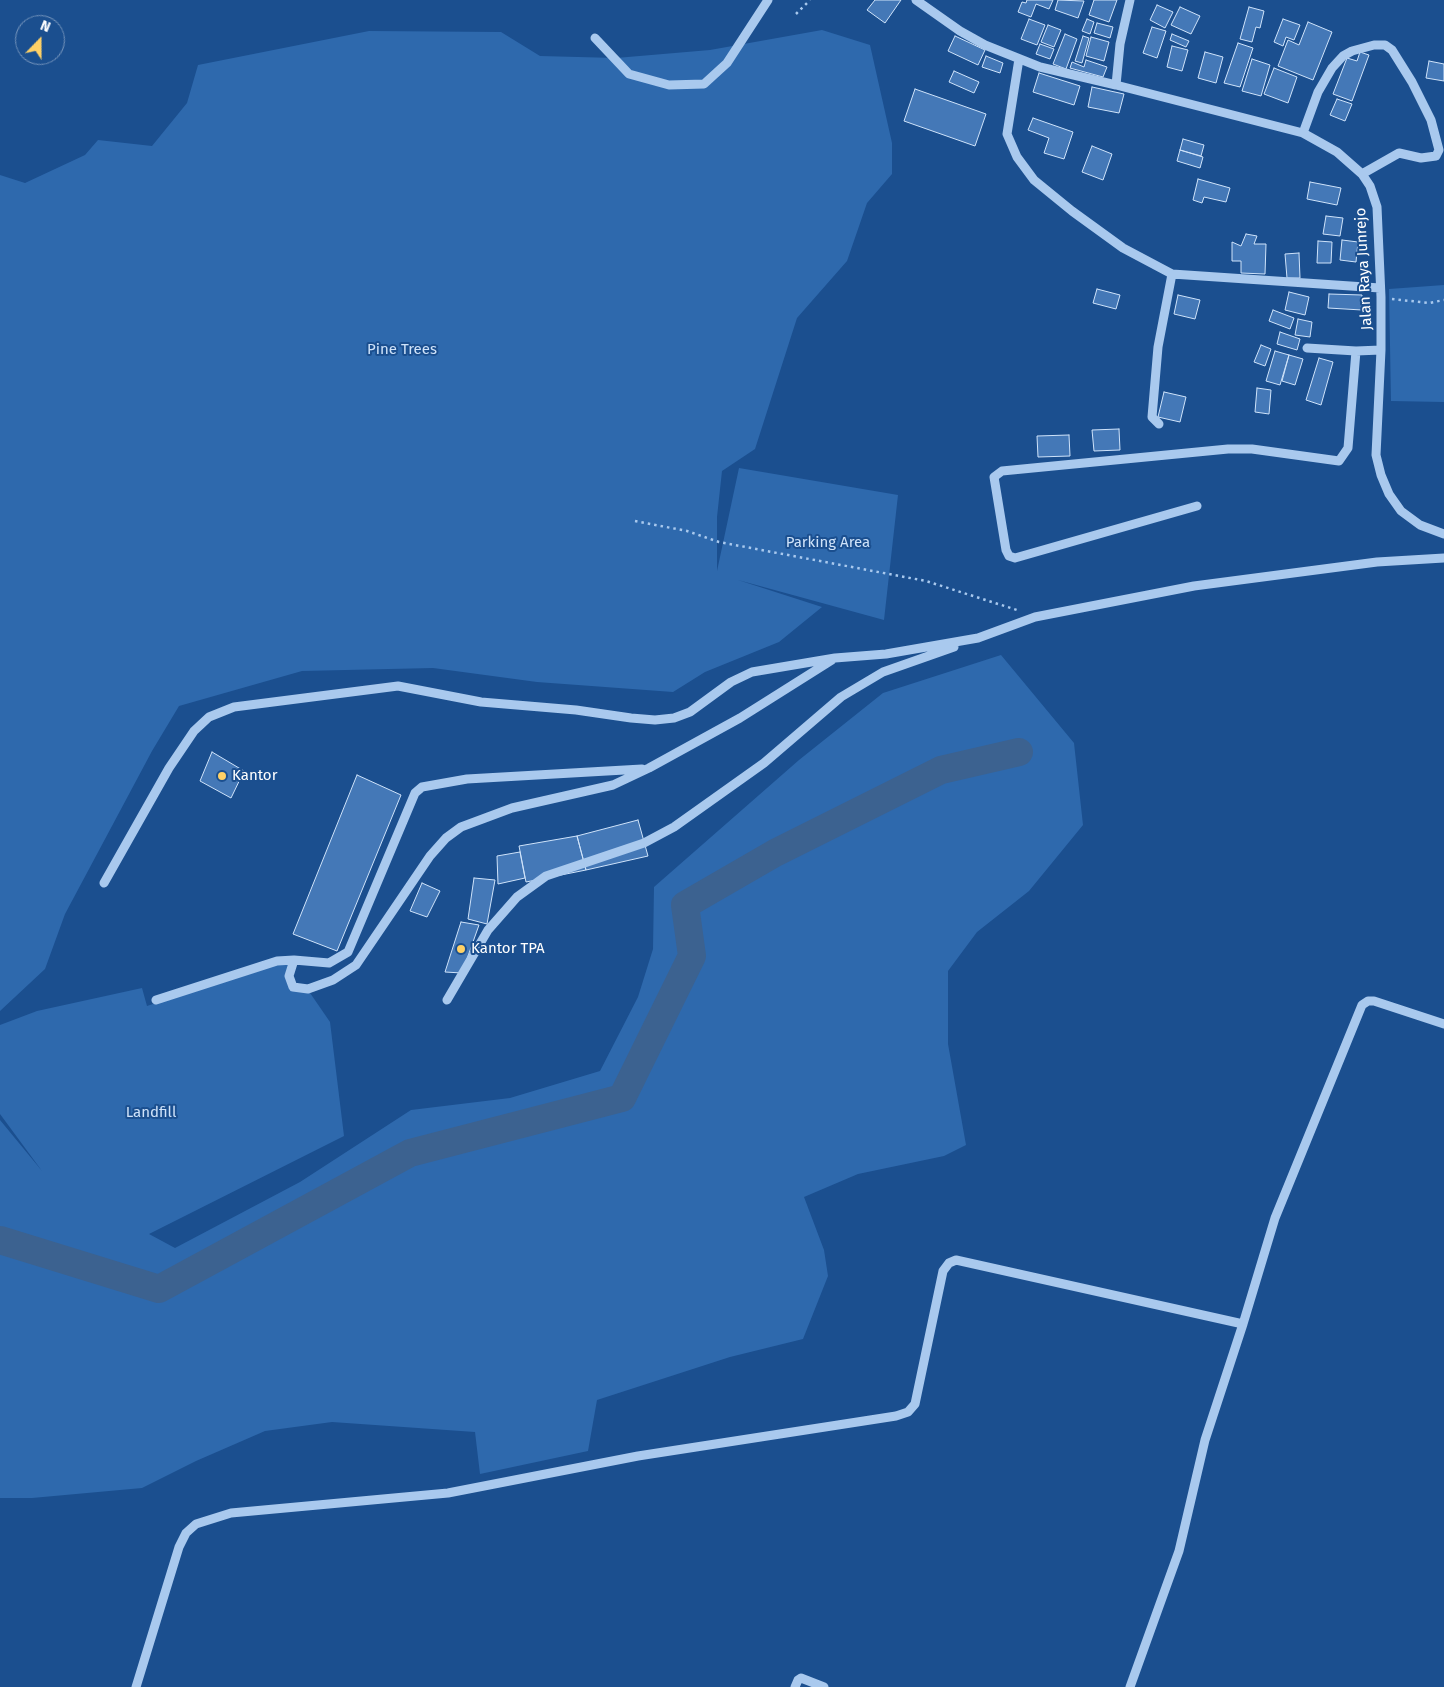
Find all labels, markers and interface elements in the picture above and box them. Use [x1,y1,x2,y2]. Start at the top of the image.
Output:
north arrow [15,15,65,65]
text: N [38,17,53,36]
street label: Jalan Raya Junrejo [1352,207,1376,331]
park label: Pine Trees [367,341,437,359]
park label: Parking Area [786,534,870,552]
place label: Kantor [232,767,277,785]
marker: Kantor [216,770,228,782]
place label: Kantor TPA [471,940,545,958]
marker: Kantor TPA [455,943,467,955]
park label: Landfill [126,1104,176,1122]

